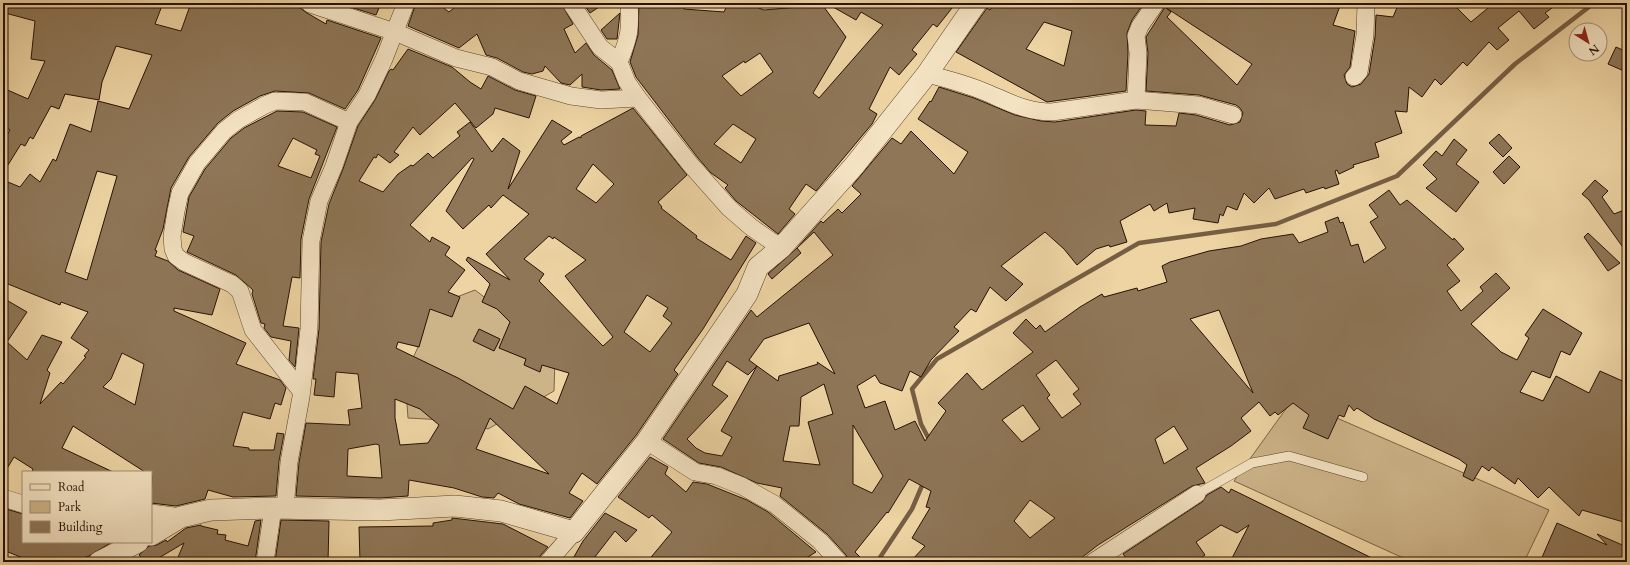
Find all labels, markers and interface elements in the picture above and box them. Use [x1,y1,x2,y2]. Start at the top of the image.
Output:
north arrow [1568,22,1608,62]
text: N [1585,41,1602,59]
legend [22,471,152,543]
text: Road [58,479,85,495]
text: Park [58,499,82,515]
text: Building [58,519,103,535]

